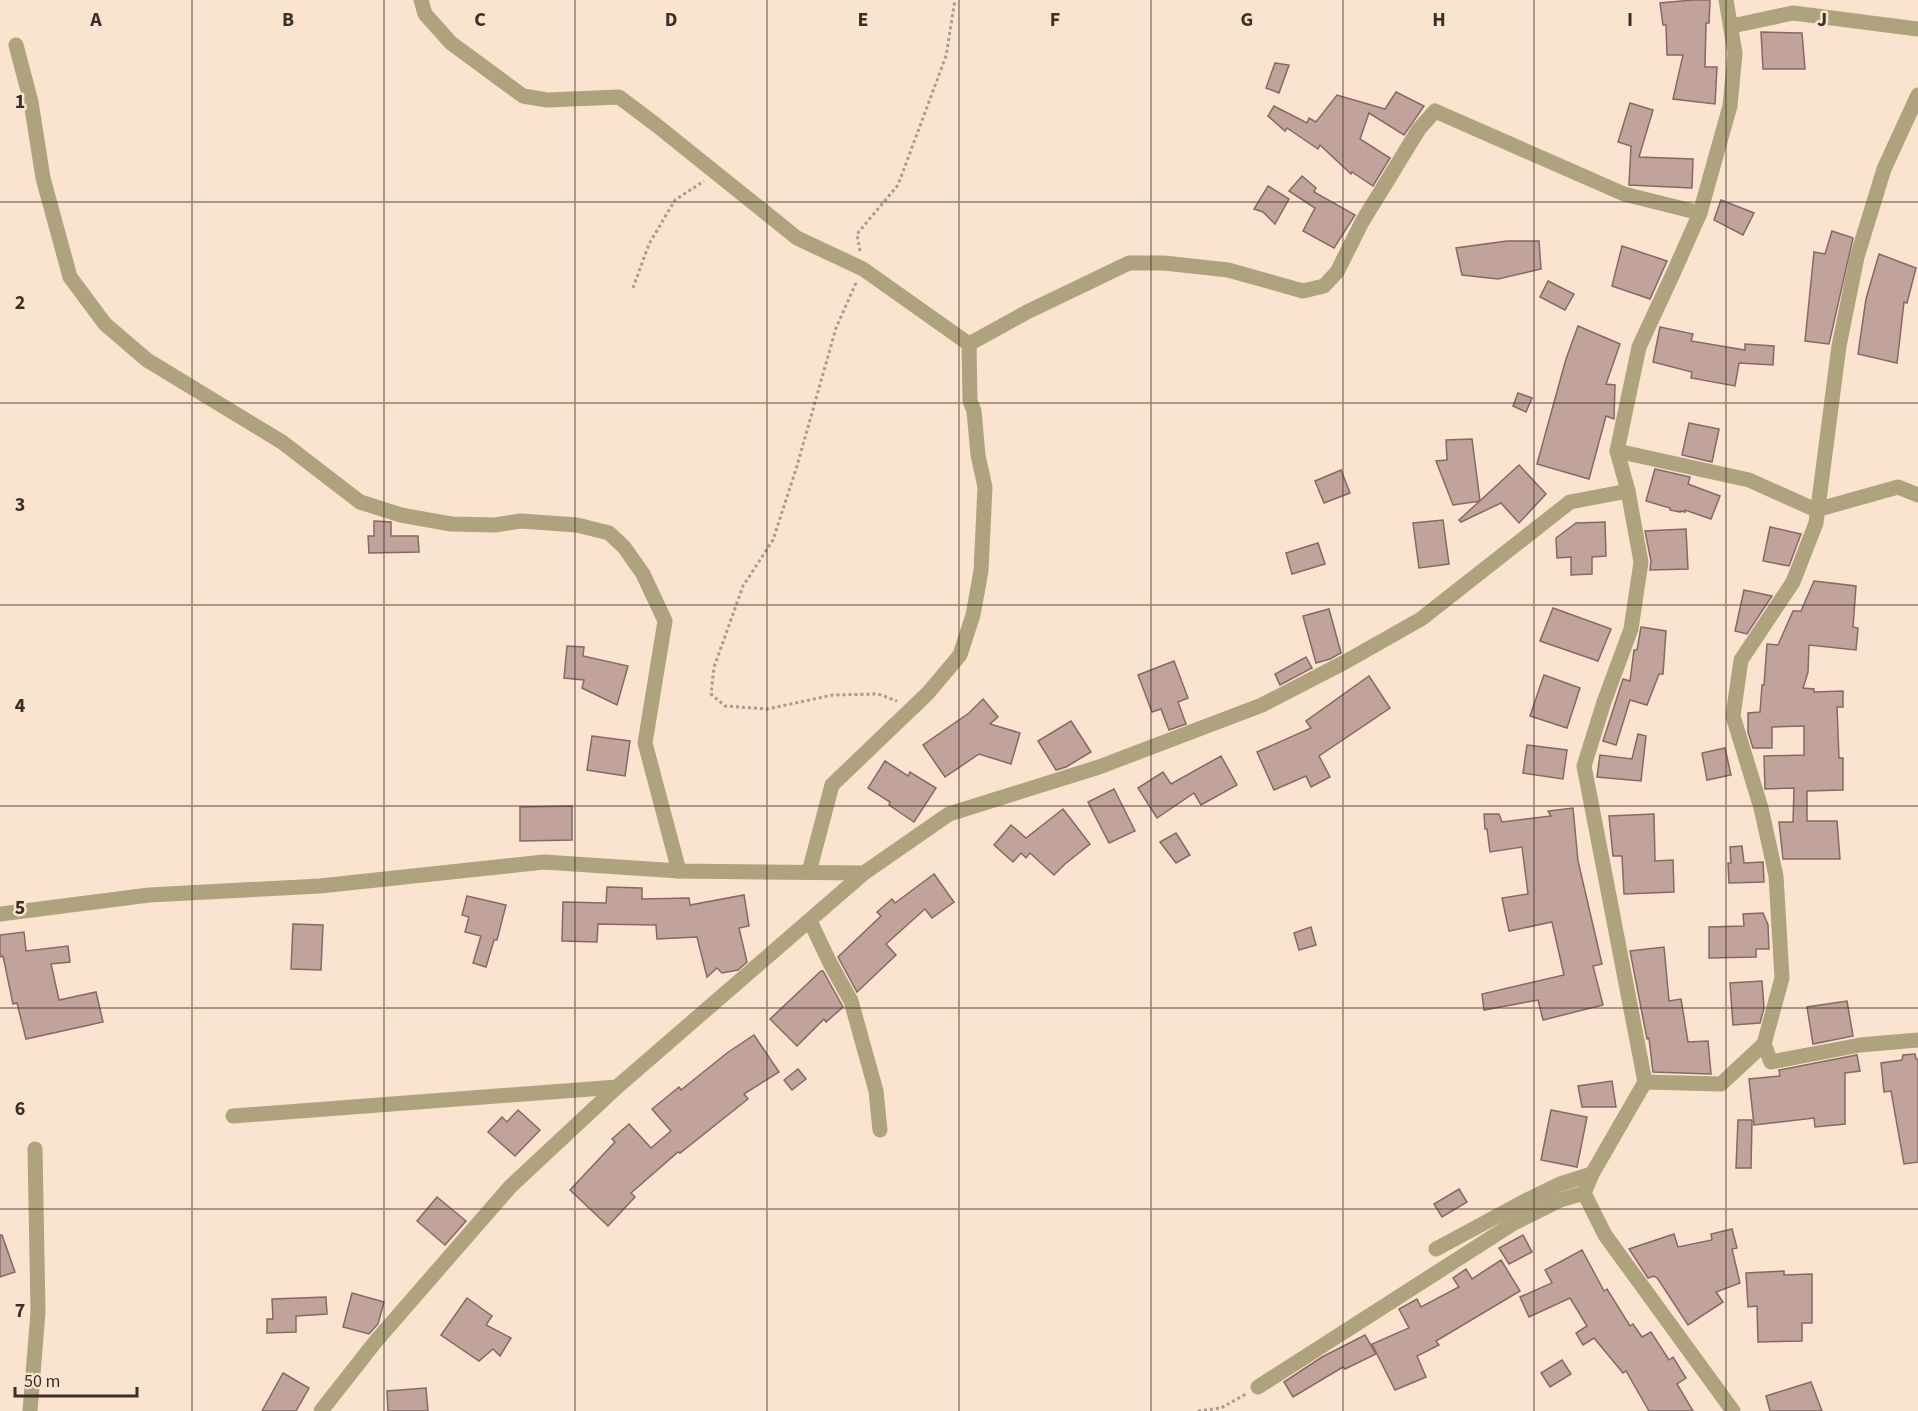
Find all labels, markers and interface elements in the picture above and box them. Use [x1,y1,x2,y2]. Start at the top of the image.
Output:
text: A [89,6,102,34]
text: B [282,6,294,34]
text: C [474,6,486,34]
text: D [665,6,677,34]
text: E [858,6,868,34]
text: F [1050,6,1060,34]
text: G [1241,6,1253,34]
text: H [1432,6,1446,34]
text: I [1627,6,1633,34]
text: J [1817,6,1827,34]
text: 1 [15,88,25,116]
text: 2 [15,289,25,317]
text: 3 [15,491,25,519]
text: 4 [15,692,26,720]
text: 5 [15,894,25,922]
text: 6 [15,1095,25,1123]
text: 7 [15,1297,25,1325]
scale bar [15,1360,136,1398]
text: 50 m [24,1369,60,1394]

